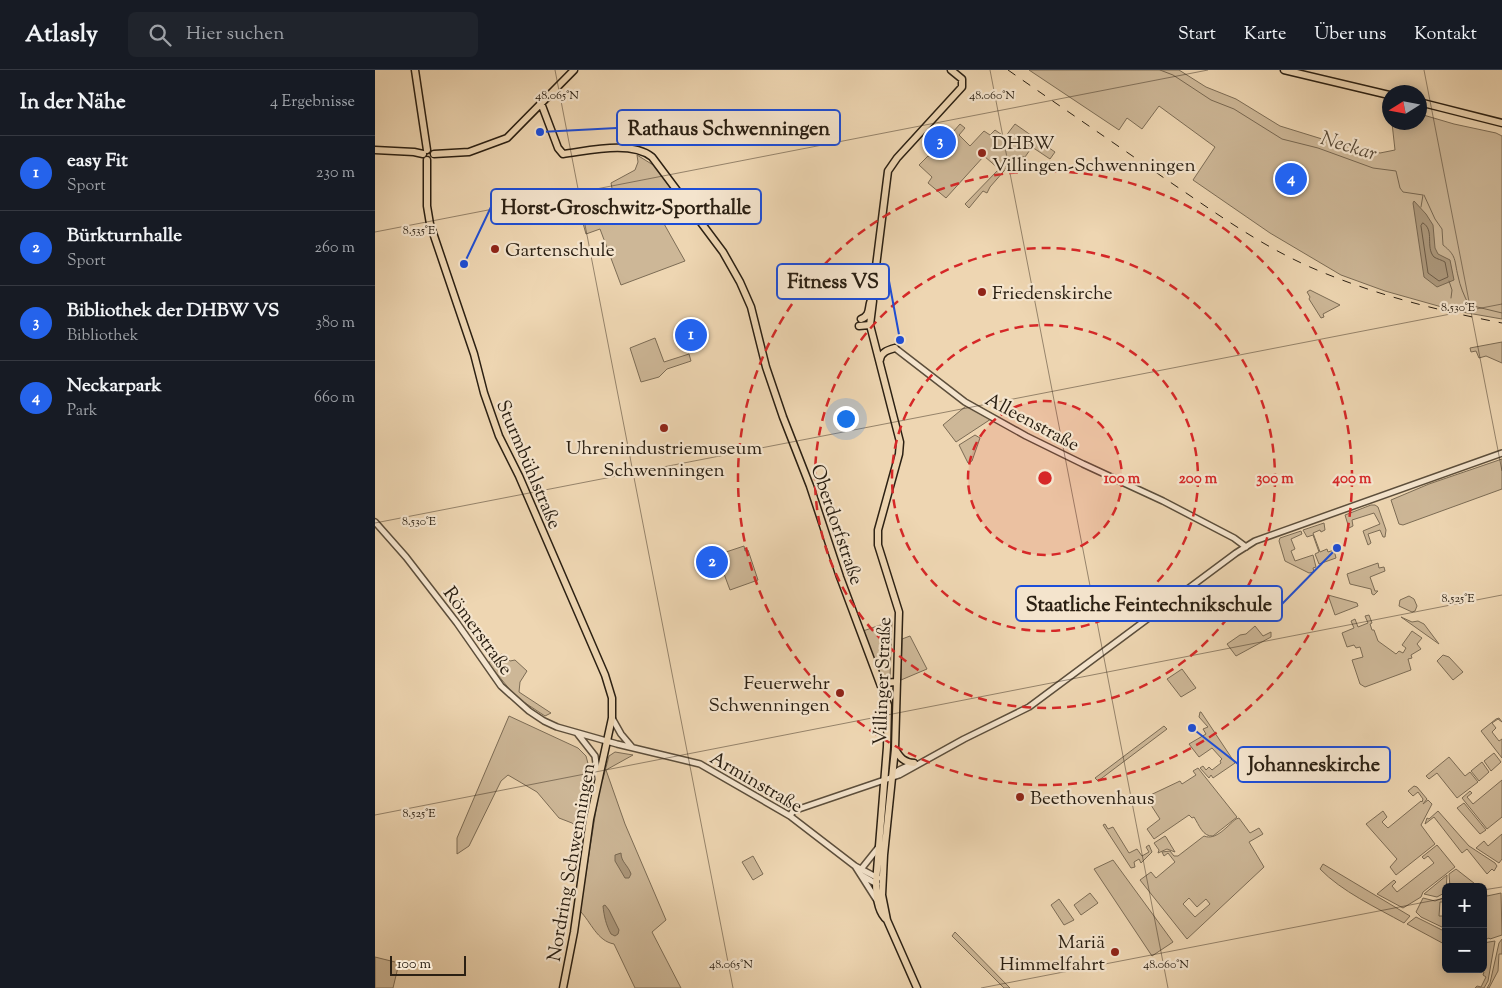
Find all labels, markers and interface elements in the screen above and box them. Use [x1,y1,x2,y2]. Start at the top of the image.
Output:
search box [128,12,478,57]
text: Atlasly [25,18,98,52]
icon: search [146,21,174,49]
text: Hier suchen [186,21,284,48]
text: Start [1178,22,1216,48]
text: Karte [1244,22,1286,48]
text: Über uns [1314,22,1386,48]
text: Kontakt [1414,22,1477,48]
north arrow [1382,85,1427,130]
text: 48.065°N [535,87,579,105]
text: 48.060°N [969,87,1015,105]
text: In der Nähe [20,88,126,118]
text: 4 Ergebnisse [270,91,355,114]
callout: Rathaus Schwenningen [617,110,840,145]
text: Rathaus Schwenningen [628,116,830,145]
pin: 3 [924,123,956,161]
water label: Neckar [1317,125,1380,170]
place label: DHBW Villingen-Schwenningen [992,131,1196,180]
marker: DHBW Villingen-Schwenningen [976,147,988,159]
text: easy Fit [67,148,128,175]
pin: 4 [1275,160,1307,198]
text: 1 [33,162,39,185]
text: 230 m [316,162,355,185]
text: Sport [67,175,106,198]
callout: Horst-Groschwitz-Sporthalle [491,189,761,224]
text: Horst-Groschwitz-Sporthalle [501,195,751,224]
text: 8.535°E [403,222,436,240]
text: Bürkturnhalle [67,223,182,250]
text: 2 [32,237,40,260]
text: 260 m [314,237,355,260]
place label: Gartenschule [505,238,615,265]
marker: Gartenschule [489,243,501,255]
text: Sport [67,250,106,273]
callout: Fitness VS [777,264,889,299]
text: Fitness VS [787,269,879,298]
place label: Friedenskirche [992,281,1113,308]
marker: Friedenskirche [976,286,988,298]
text: Bibliothek der DHBW VS [67,298,279,325]
text: 8.530°E [1441,299,1476,317]
text: 3 [33,312,39,335]
text: 380 m [315,312,355,335]
pin: 1 [675,316,707,354]
text: Bibliothek [67,325,139,348]
text: Neckarpark [67,373,162,400]
text: 4 [32,387,40,410]
text: 660 m [314,387,355,410]
street label: Alleenstraße [980,387,1084,459]
street label: Sturmbühlstraße [488,396,567,534]
text: Park [67,400,98,423]
your location [833,406,859,432]
marker: Uhrenindustriemuseum Schwenningen [658,422,670,434]
place label: Uhrenindustriemuseum Schwenningen [566,436,762,485]
street label: Oberdorfstraße [802,461,869,589]
centre of rings [1036,469,1054,487]
text: 100 m [1104,469,1141,490]
text: 200 m [1179,469,1218,490]
text: 300 m [1256,469,1294,490]
text: 400 m [1332,469,1372,490]
text: 8.530°E [402,513,437,531]
pin: 2 [696,543,728,581]
street label: Römerstraße [436,582,518,681]
callout: Staatliche Feintechnikschule [1016,586,1282,621]
text: 8.525°E [1441,590,1475,608]
text: Staatliche Feintechnikschule [1026,592,1272,621]
street label: Villinger Straße [868,616,899,746]
place label: Feuerwehr Schwenningen [709,671,830,720]
marker: Feuerwehr Schwenningen [834,687,846,699]
street label: Arminstraße [704,746,807,821]
callout: Johanneskirche [1238,747,1390,782]
text: Johanneskirche [1246,752,1380,781]
street label: Nordring Schwenningen [542,761,603,964]
place label: Beethovenhaus [1030,786,1154,813]
marker: Beethovenhaus [1014,791,1026,803]
text: 8.525°E [402,805,436,823]
map controls [1442,883,1487,973]
button: + [1442,883,1487,928]
button: − [1442,928,1487,973]
place label: Mariä Himmelfahrt [999,930,1105,979]
marker: Mariä Himmelfahrt [1109,946,1121,958]
scale bar [390,953,466,976]
text: 100 m [397,955,431,975]
text: 48.065°N [709,956,753,974]
text: 48.060°N [1143,956,1189,974]

